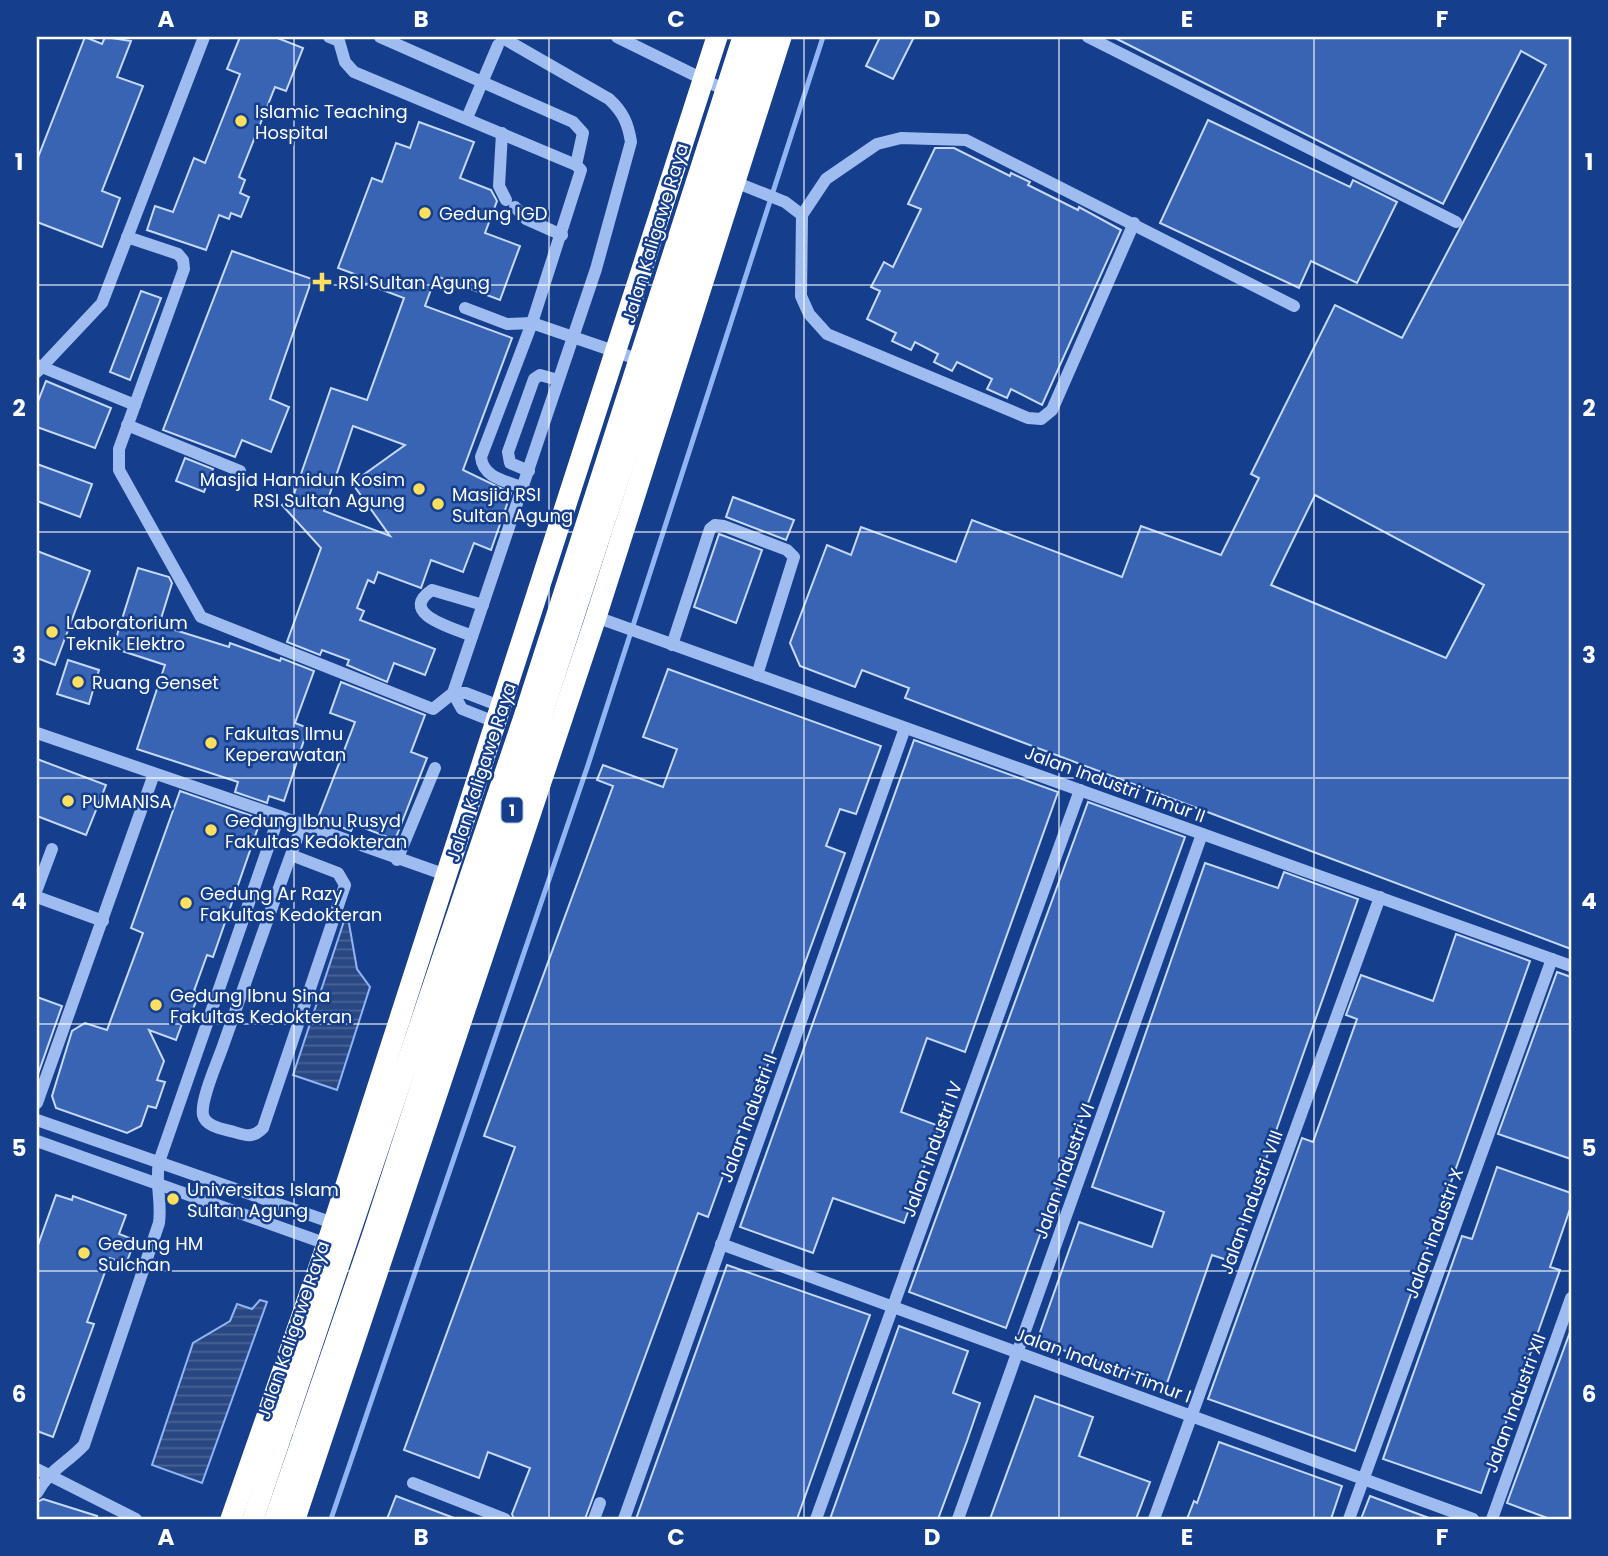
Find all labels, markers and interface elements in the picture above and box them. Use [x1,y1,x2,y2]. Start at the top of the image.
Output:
text: A [158,3,175,35]
text: B [413,3,429,35]
text: C [667,3,685,35]
text: D [924,3,940,35]
text: E [1181,3,1193,35]
text: F [1436,3,1448,35]
place label: Islamic Teaching Hospital [255,99,408,145]
marker: Islamic Teaching Hospital [233,113,249,129]
street label: Jalan Kaligawe Raya [616,140,694,326]
text: 1 [15,146,23,178]
text: 1 [1585,146,1593,178]
place label: Gedung IGD [439,201,548,226]
marker: Gedung IGD [417,205,433,221]
place label: RSI Sultan Agung [338,270,490,295]
marker: RSI Sultan Agung [312,272,332,292]
text: 2 [12,392,26,424]
text: 2 [1582,392,1596,424]
place label: Masjid Hamidun Kosim RSI Sultan Agung [200,467,405,513]
marker: Masjid Hamidun Kosim RSI Sultan Agung [411,481,427,497]
place label: Masjid RSI Sultan Agung [452,482,573,528]
marker: Masjid RSI Sultan Agung [430,496,446,512]
place label: Laboratorium Teknik Elektro [66,610,188,656]
marker: Laboratorium Teknik Elektro [44,624,60,640]
text: 3 [12,639,26,671]
text: 3 [1582,639,1596,671]
place label: Ruang Genset [92,670,219,695]
marker: Ruang Genset [70,674,86,690]
street label: Jalan Kaligawe Raya [440,679,522,865]
place label: Fakultas Ilmu Keperawatan [225,721,346,767]
marker: Fakultas Ilmu Keperawatan [203,735,219,751]
street label: Jalan Industri Timur II [1021,740,1209,828]
place label: PUMANISA [82,789,172,814]
marker: PUMANISA [60,793,76,809]
road number: 1 [502,797,522,822]
place label: Gedung Ibnu Rusyd Fakultas Kedokteran [225,808,407,854]
marker: Gedung Ibnu Rusyd Fakultas Kedokteran [203,822,219,838]
place label: Gedung Ar Razy Fakultas Kedokteran [200,881,382,927]
text: 4 [11,885,27,917]
text: 4 [1581,885,1597,917]
marker: Gedung Ar Razy Fakultas Kedokteran [178,895,194,911]
place label: Gedung Ibnu Sina Fakultas Kedokteran [170,983,352,1029]
marker: Gedung Ibnu Sina Fakultas Kedokteran [148,997,164,1013]
street label: Jalan Industri II [713,1050,783,1186]
street label: Jalan Industri IV [896,1078,968,1220]
street label: Jalan Industri VI [1028,1100,1100,1242]
street label: Jalan Industri VIII [1213,1126,1289,1278]
text: 5 [12,1132,26,1164]
text: 5 [1582,1132,1596,1164]
street label: Jalan Industri X [1399,1164,1469,1302]
place label: Universitas Islam Sultan Agung [187,1177,339,1223]
marker: Universitas Islam Sultan Agung [165,1191,181,1207]
place label: Gedung HM Sulchan [98,1231,203,1277]
street label: Jalan Kaligawe Raya [251,1238,335,1422]
marker: Gedung HM Sulchan [76,1245,92,1261]
street label: Jalan Industri Timur I [1011,1321,1195,1409]
street label: Jalan Industri XII [1478,1330,1552,1476]
text: 6 [12,1378,26,1410]
text: 6 [1582,1378,1596,1410]
text: A [158,1521,175,1553]
text: B [413,1521,429,1553]
text: C [667,1521,685,1553]
text: D [924,1521,940,1553]
text: E [1181,1521,1193,1553]
text: F [1436,1521,1448,1553]

